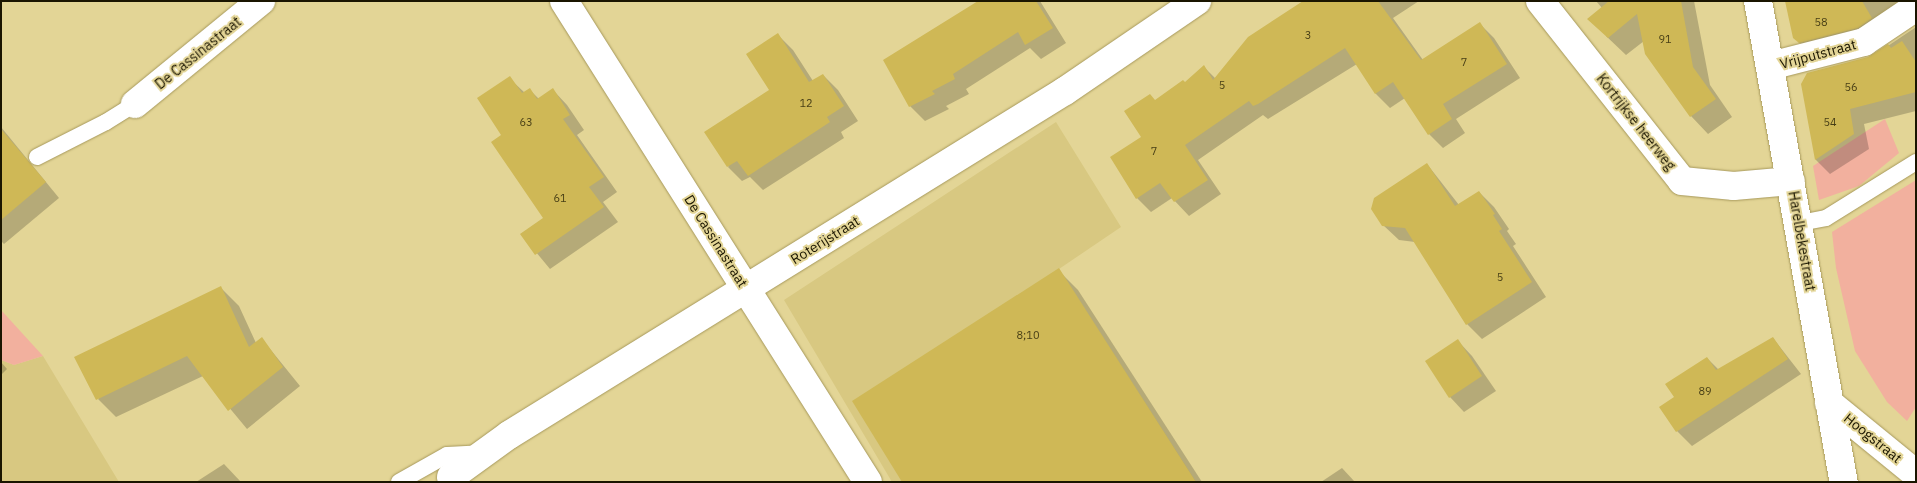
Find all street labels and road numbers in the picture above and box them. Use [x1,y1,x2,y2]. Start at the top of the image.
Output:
street label: De Cassinastraat [152,13,244,93]
street label: Vrijputstraat [1778,36,1858,72]
street label: Kortrijkse heerweg [1593,70,1679,174]
street label: Harelbekestraat [1785,190,1819,292]
street label: De Cassinastraat [681,192,751,290]
street label: Roterijstraat [788,212,862,268]
street label: Hoogstraat [1841,410,1905,466]

